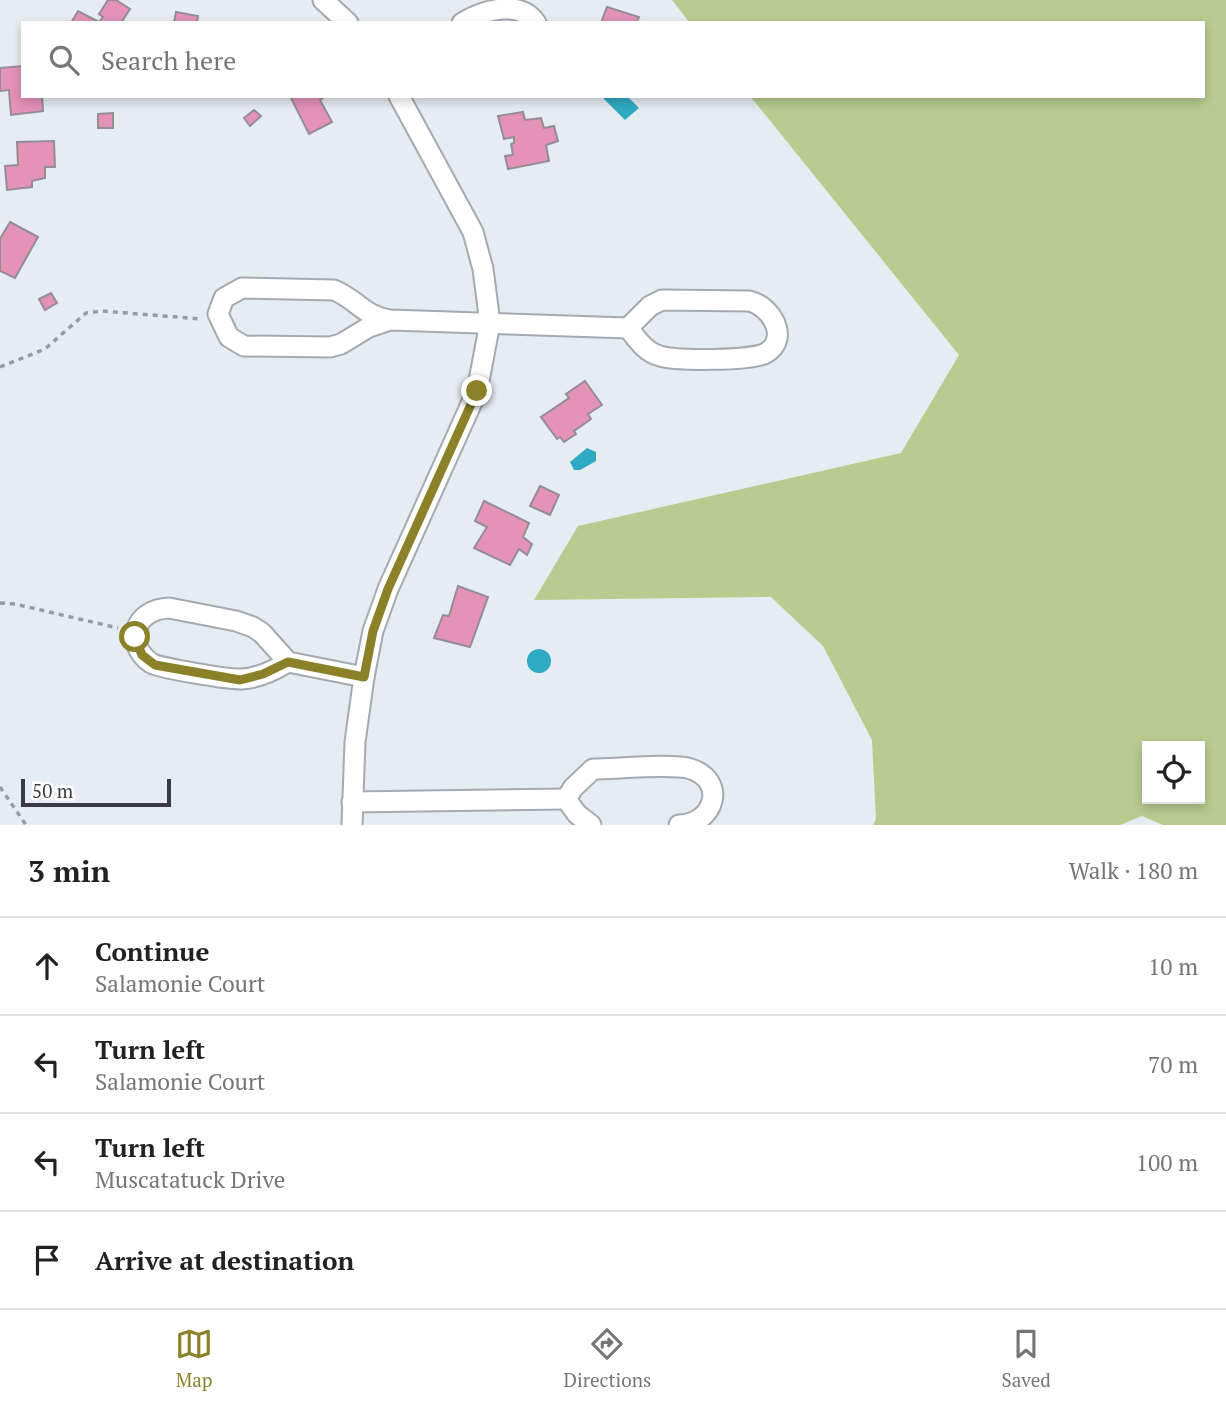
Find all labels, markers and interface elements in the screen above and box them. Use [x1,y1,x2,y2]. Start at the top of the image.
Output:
search box [21,21,1205,98]
icon: search [45,41,83,79]
text: Search here [101,43,236,77]
route end [461,375,492,406]
route start [119,621,150,652]
map controls [1142,741,1205,804]
button: locate [1142,741,1205,804]
scale bar [21,776,172,808]
text: 50 m [32,778,73,803]
text: 3 min [28,851,110,891]
text: Walk · 180 m [1069,855,1198,886]
text: Continue [95,934,209,968]
icon: ahead [28,947,66,985]
text: 10 m [1148,951,1198,982]
text: Salamonie Court [95,968,265,999]
text: Turn left [95,1032,205,1066]
icon: left [28,1045,66,1083]
text: 70 m [1148,1049,1198,1080]
text: Salamonie Court [95,1066,265,1097]
text: Turn left [95,1130,205,1164]
icon: left [28,1143,66,1181]
text: 100 m [1136,1147,1198,1178]
text: Muscatatuck Drive [95,1164,285,1195]
icon: arrive [28,1241,66,1279]
text: Arrive at destination [95,1243,354,1277]
tab: Map [175,1325,213,1392]
tab: Directions [564,1325,651,1392]
tab: Saved [1002,1325,1051,1392]

